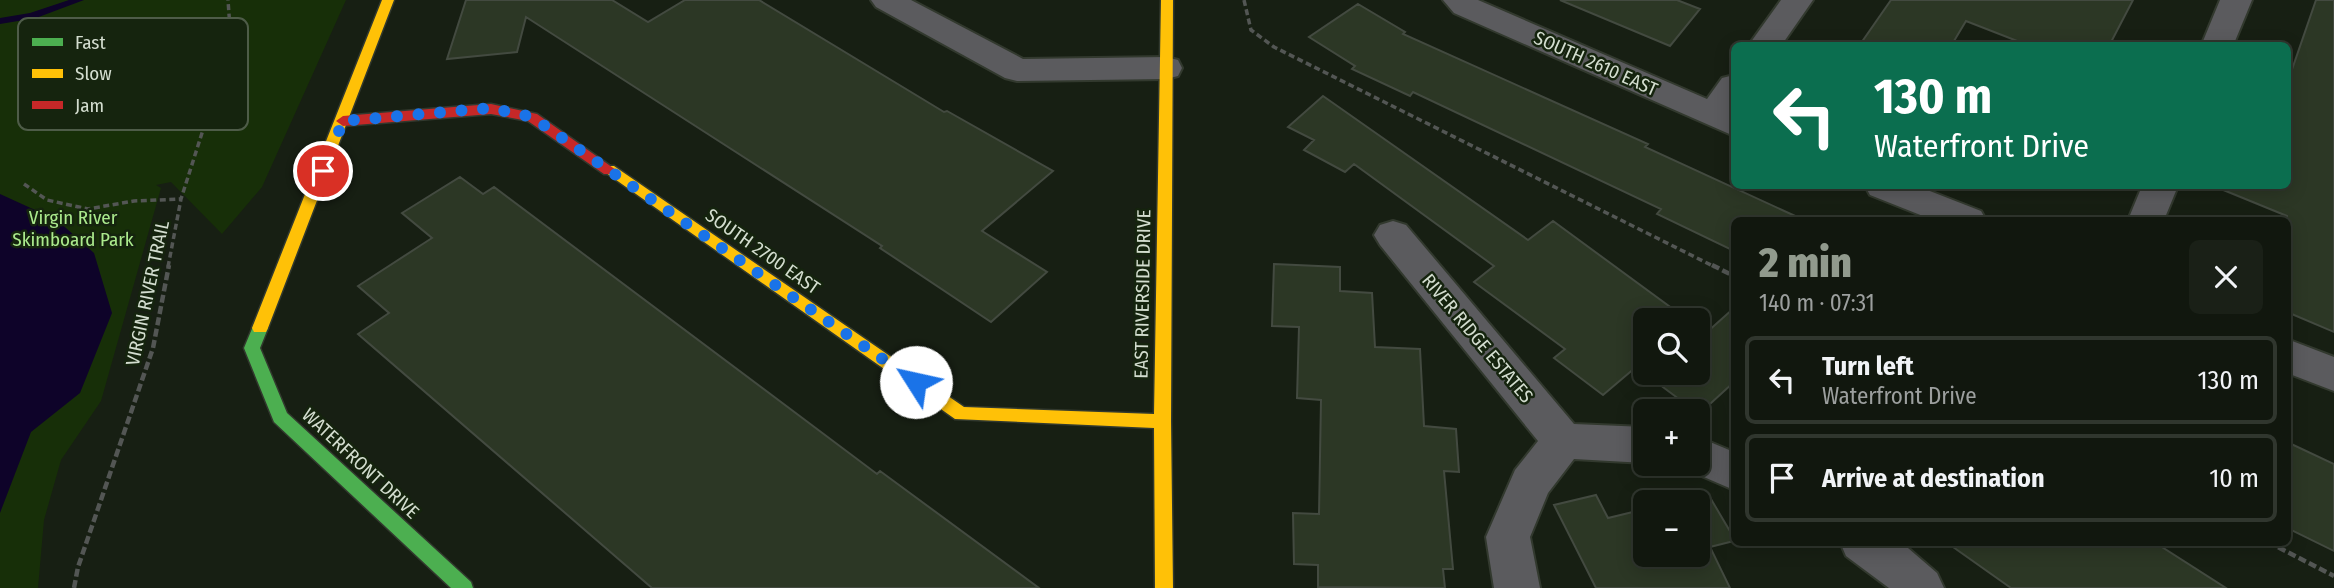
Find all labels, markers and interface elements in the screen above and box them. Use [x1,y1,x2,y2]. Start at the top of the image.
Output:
legend [18,18,248,130]
street label: SOUTH 2610 EAST [1530,26,1661,101]
text: Fast [75,31,106,54]
text: Slow [75,62,112,85]
text: 130 m [1874,67,1992,126]
icon: left [1759,70,1850,161]
text: Jam [75,94,104,117]
text: Waterfront Drive [1874,127,2089,165]
pin [293,141,353,201]
icon: arrive [304,152,342,190]
street label: SOUTH 2700 EAST [701,204,824,299]
park label: Virgin River Skimboard Park [12,206,134,251]
street label: EAST RIVERSIDE DRIVE [1130,209,1155,379]
street label: VIRGIN RIVER TRAIL [121,218,174,368]
text: 2 min [1759,238,1852,288]
button: close [2189,240,2263,314]
street label: RIVER RIDGE ESTATES [1417,269,1538,407]
text: 140 m · 07:31 [1759,289,1875,317]
map controls [1633,308,1710,567]
button: search [1633,308,1710,385]
position arrow [879,345,953,419]
text: Turn left [1822,351,1914,382]
icon: left [1763,361,1801,399]
text: 130 m [2197,365,2259,396]
text: Waterfront Drive [1822,382,1977,410]
button: + [1633,399,1710,476]
street label: WATERFRONT DRIVE [297,403,424,524]
icon: arrive [1763,459,1801,497]
text: Arrive at destination [1822,463,2045,494]
text: 10 m [2209,463,2259,494]
button: − [1633,490,1710,567]

